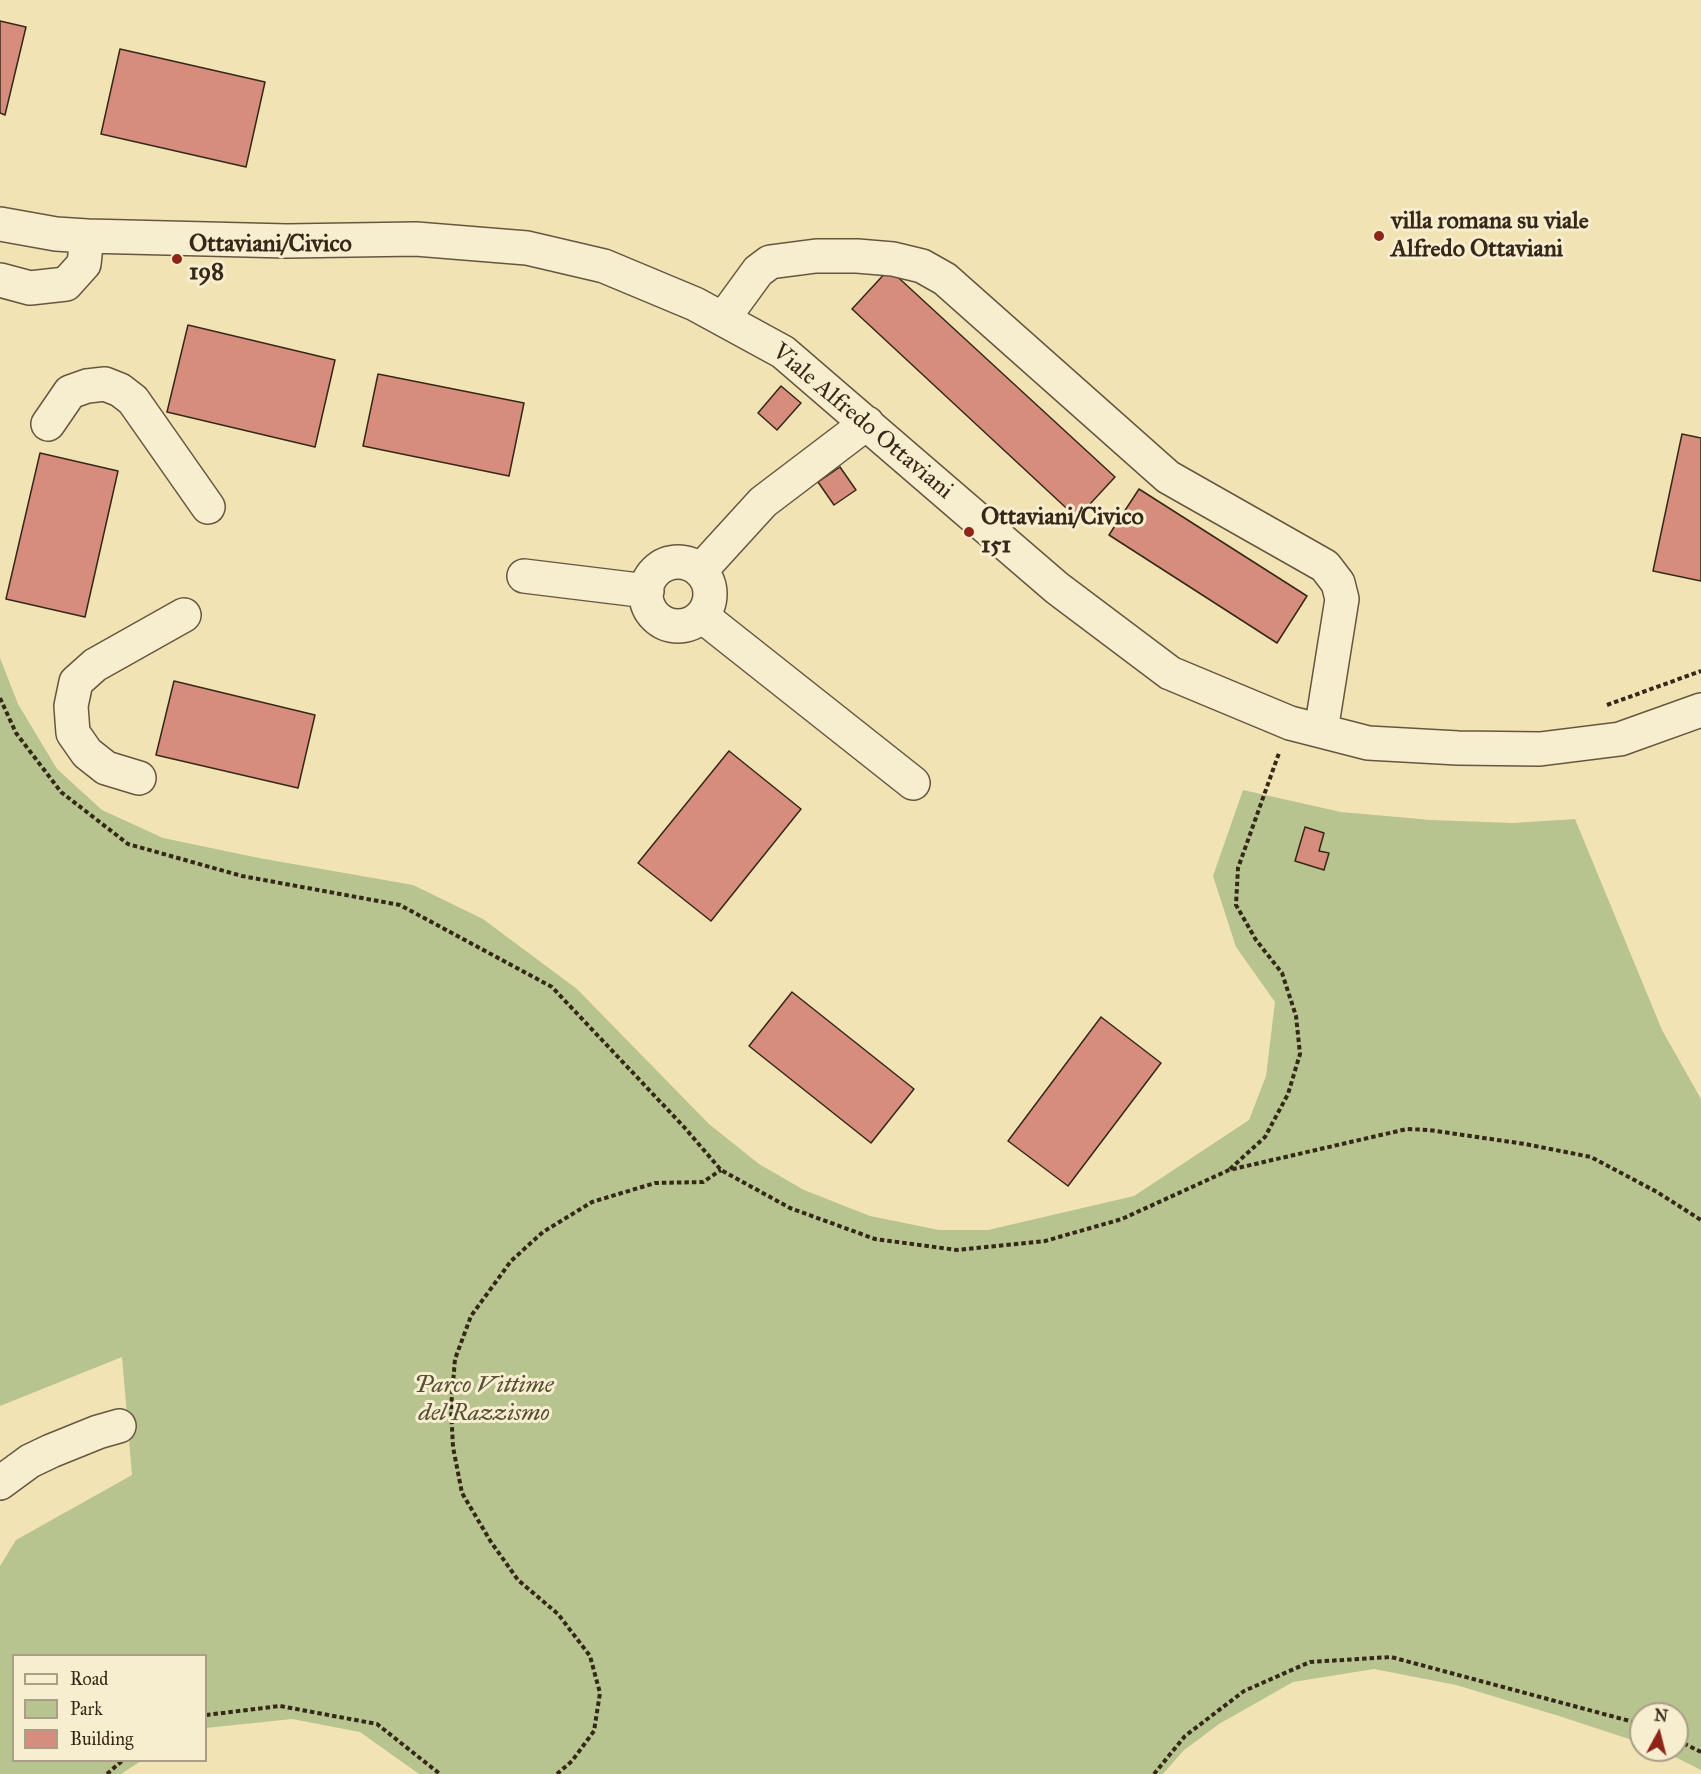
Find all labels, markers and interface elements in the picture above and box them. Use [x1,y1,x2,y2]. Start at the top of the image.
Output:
place label: villa romana su viale Alfredo Ottaviani [1391,208,1589,264]
marker: villa romana su viale Alfredo Ottaviani [1372,229,1386,243]
place label: Ottaviani/Civico 198 [189,231,352,287]
marker: Ottaviani/Civico 198 [170,252,184,266]
street label: Viale Alfredo Ottaviani [766,338,958,506]
place label: Ottaviani/Civico 151 [981,504,1144,560]
marker: Ottaviani/Civico 151 [962,525,976,539]
park label: Parco Vittime del Razzismo [414,1372,554,1428]
legend [12,1654,207,1762]
text: Road [70,1668,108,1690]
text: Park [70,1698,103,1720]
north arrow [1629,1702,1689,1762]
text: N [1653,1705,1669,1726]
text: Building [70,1728,133,1750]

